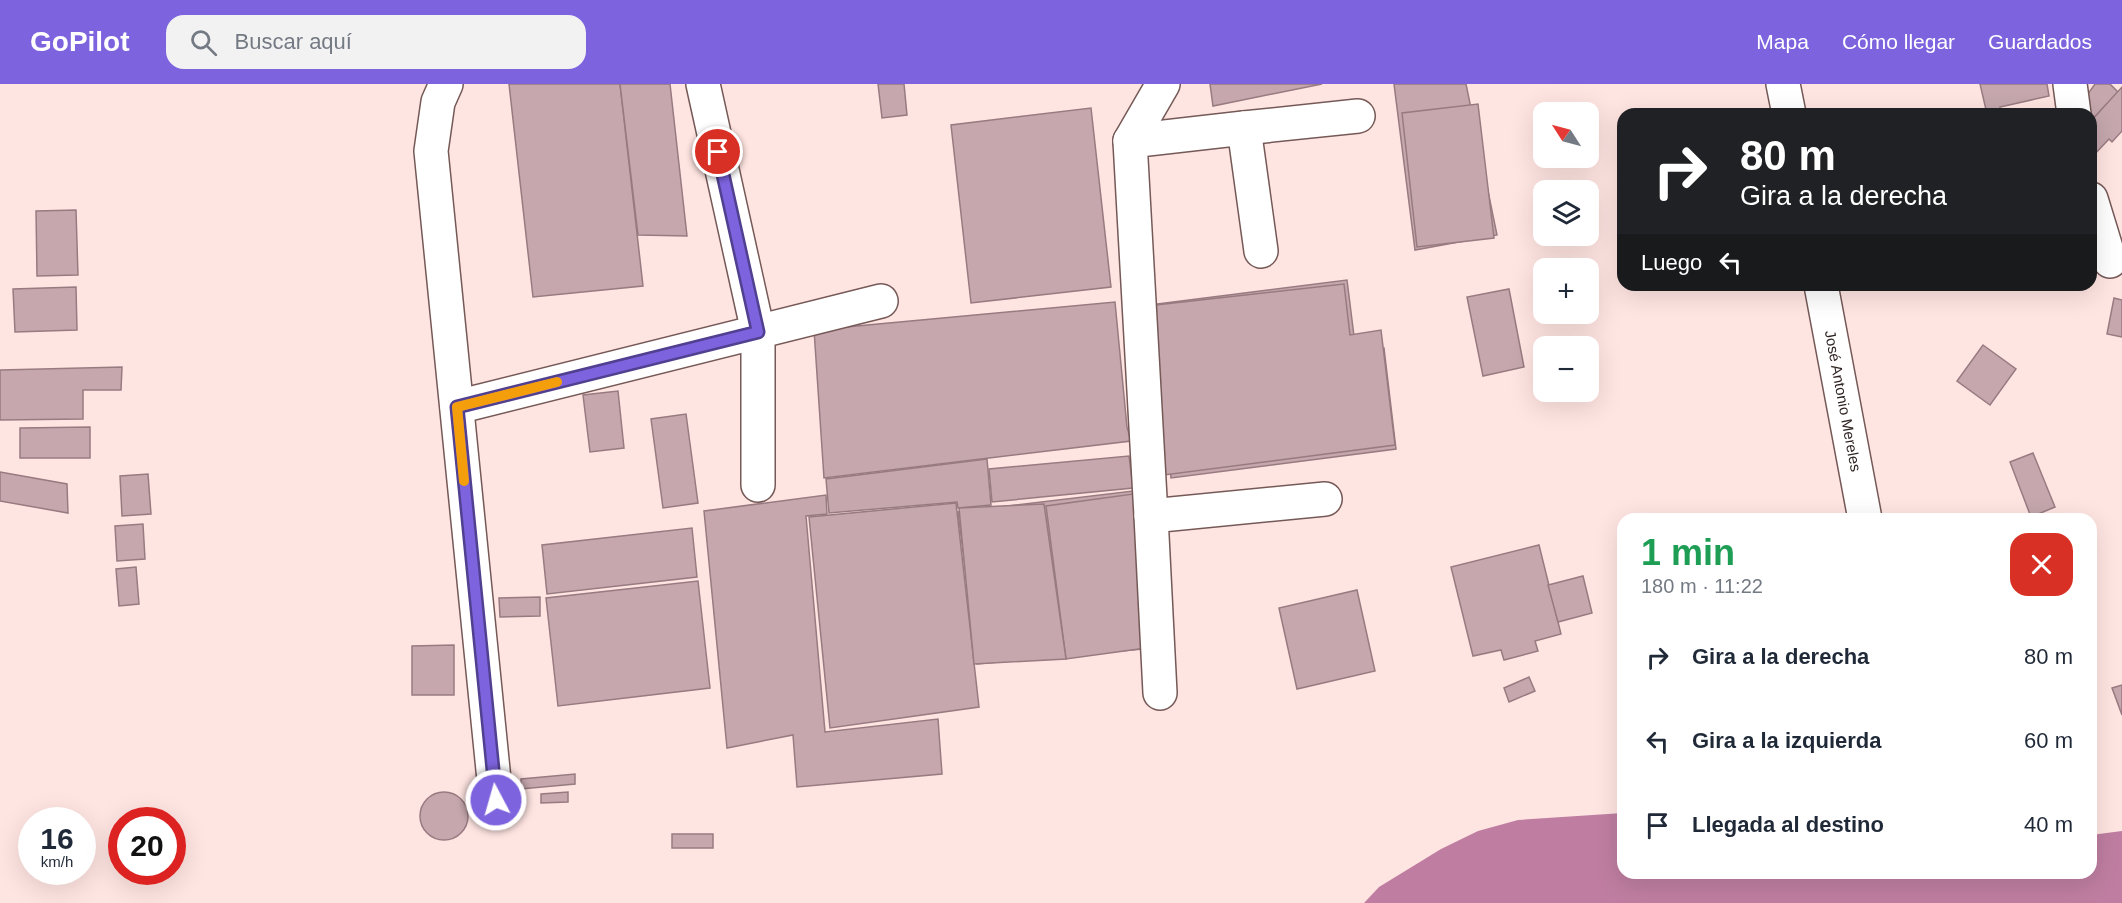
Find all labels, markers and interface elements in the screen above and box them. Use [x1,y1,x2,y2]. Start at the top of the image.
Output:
search box [166,15,586,69]
text: GoPilot [30,26,130,57]
icon: search [187,26,220,59]
text: Buscar aquí [235,29,352,54]
text: Mapa [1756,30,1809,53]
text: Cómo llegar [1842,30,1955,53]
text: Guardados [1988,30,2092,53]
north arrow [1533,102,1599,168]
map controls [1533,102,1599,402]
pin [692,126,743,177]
icon: right [1641,132,1719,210]
text: 80 m [1740,132,1836,179]
icon: arrive [701,135,734,168]
button: layers [1533,180,1599,246]
text: Gira a la derecha [1740,181,1947,211]
icon: left [1714,246,1747,279]
text: Luego [1641,250,1702,275]
button: + [1533,258,1599,324]
street label: José Antonio Mereles [1822,329,1865,473]
button: − [1533,336,1599,402]
text: 1 min [1641,532,1735,573]
button: close [2010,533,2073,596]
text: 180 m · 11:22 [1641,575,1763,597]
icon: right [1641,641,1674,674]
text: Gira a la derecha [1692,644,1869,669]
text: 80 m [2024,644,2073,669]
icon: left [1641,725,1674,758]
text: Gira a la izquierda [1692,728,1882,753]
text: 60 m [2024,728,2073,753]
position arrow [464,768,528,832]
speed limit sign: 20 [108,807,186,885]
icon: arrive [1641,809,1674,842]
text: Llegada al destino [1692,812,1884,837]
text: 40 m [2024,812,2073,837]
text: 16 [40,822,74,855]
text: km/h [41,853,73,870]

